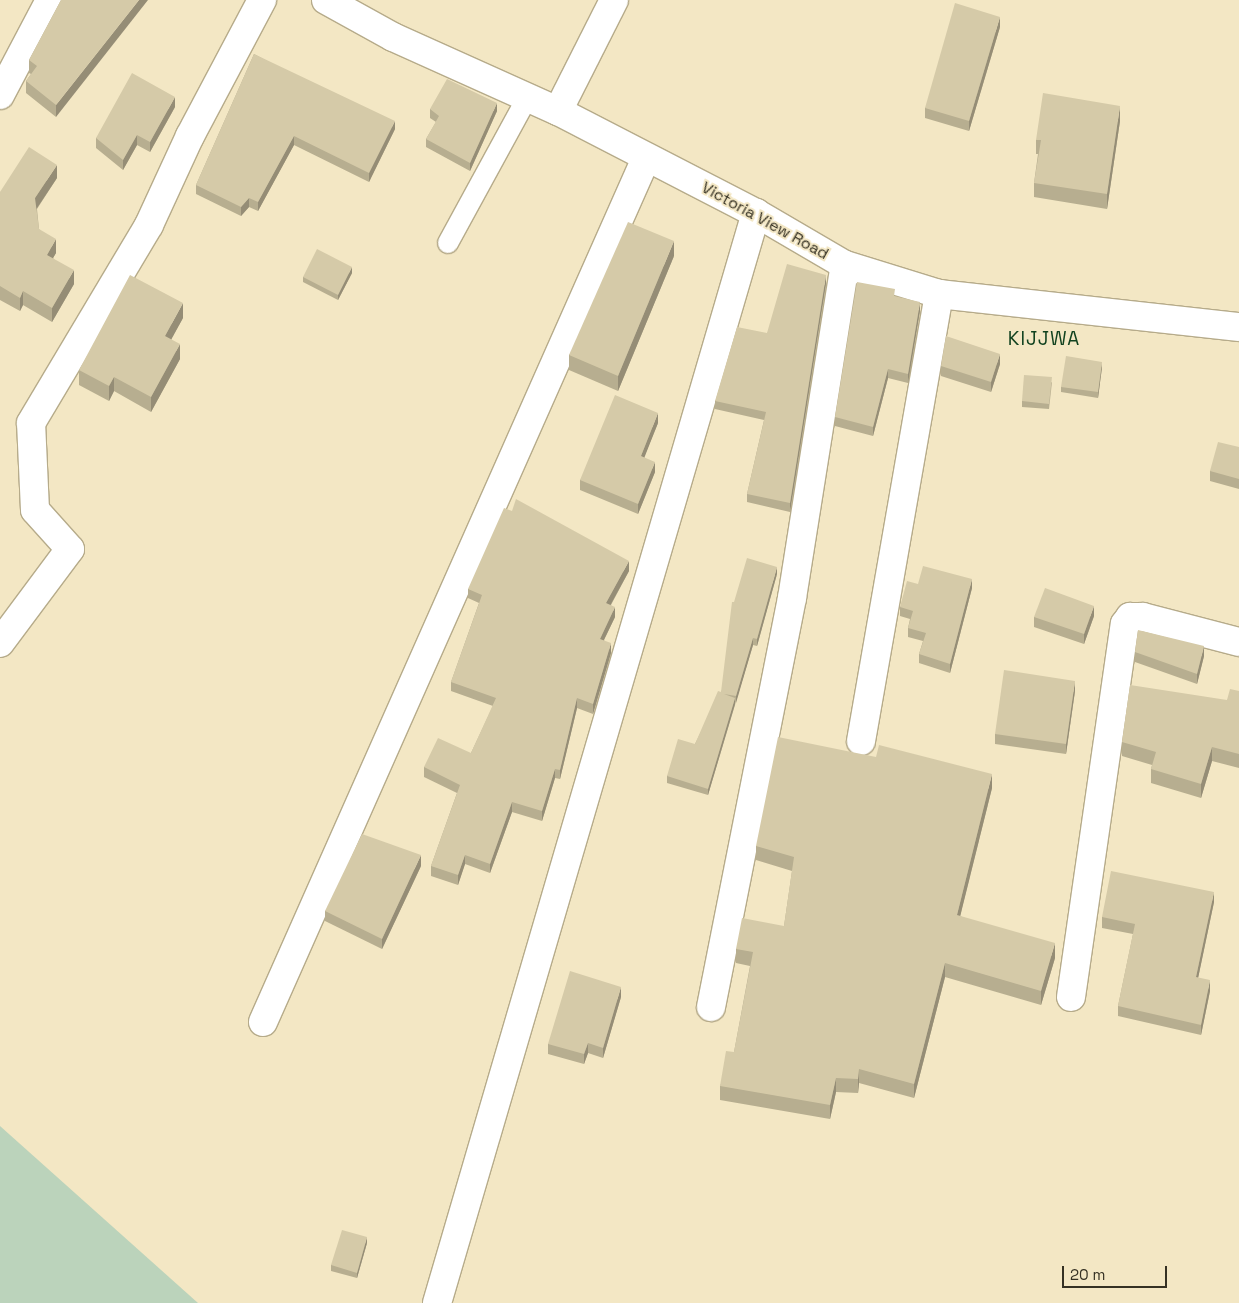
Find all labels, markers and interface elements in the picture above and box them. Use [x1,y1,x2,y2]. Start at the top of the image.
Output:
street label: Victoria View Road [698,178,832,264]
district label: KIJJWA [1007,328,1081,350]
scale bar [1064,1256,1169,1288]
text: 20 m [1070,1265,1105,1284]

